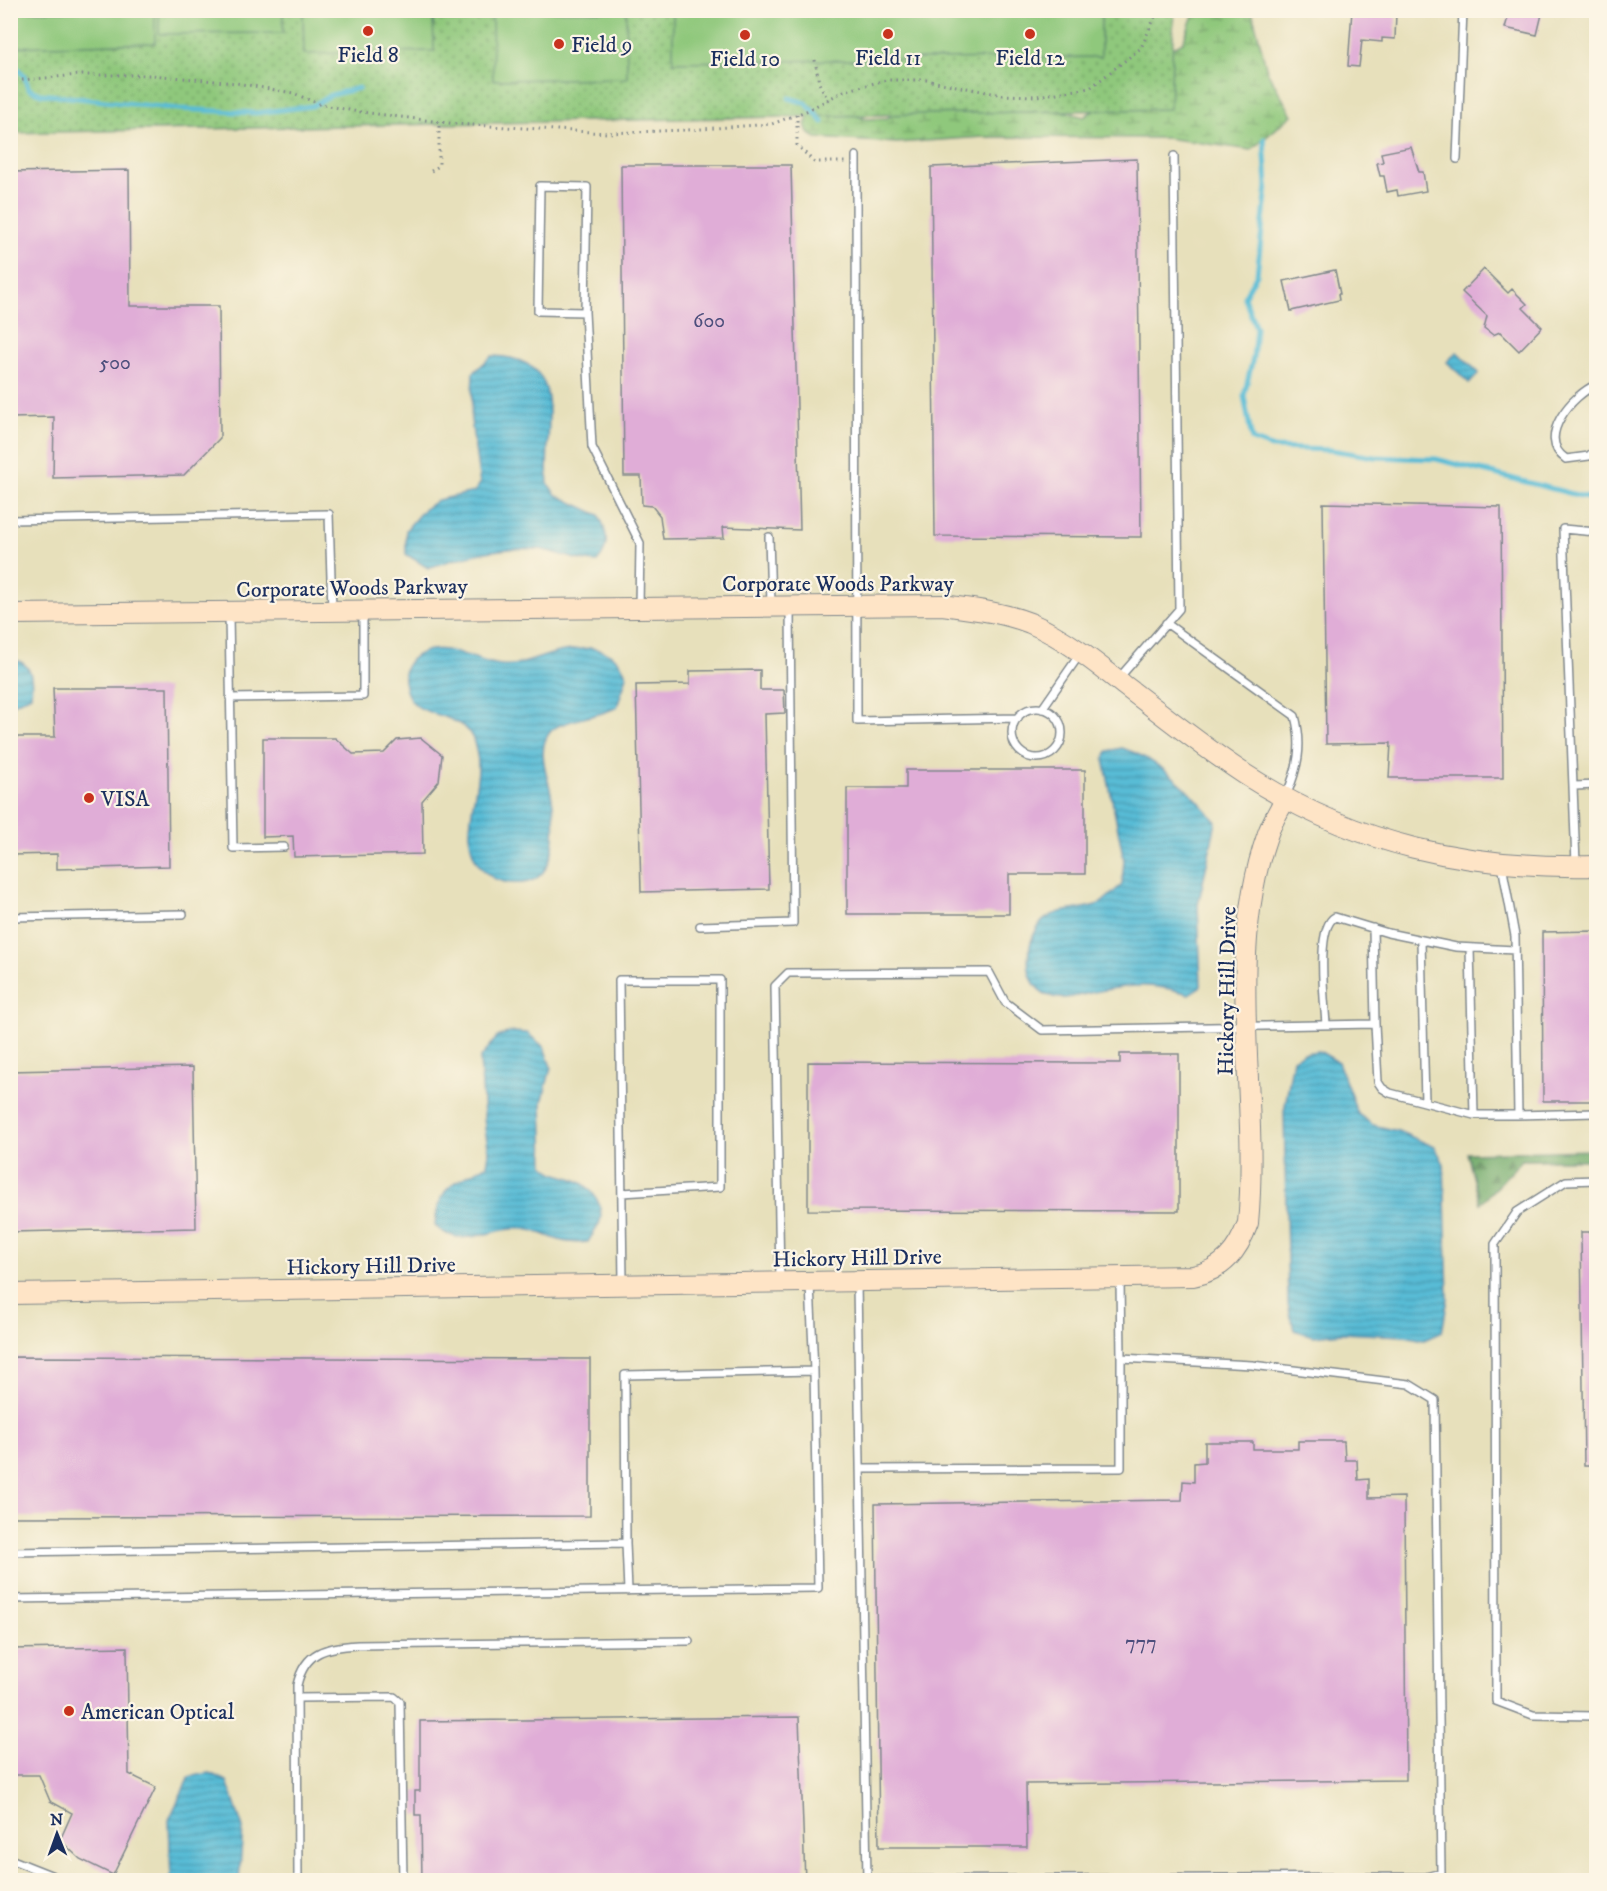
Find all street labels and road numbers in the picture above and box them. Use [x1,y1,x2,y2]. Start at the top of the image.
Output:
street label: Corporate Woods Parkway [722,571,954,598]
street label: Corporate Woods Parkway [236,573,469,604]
street label: Hickory Hill Drive [1213,906,1242,1076]
street label: Hickory Hill Drive [772,1244,942,1273]
street label: Hickory Hill Drive [286,1252,456,1281]

